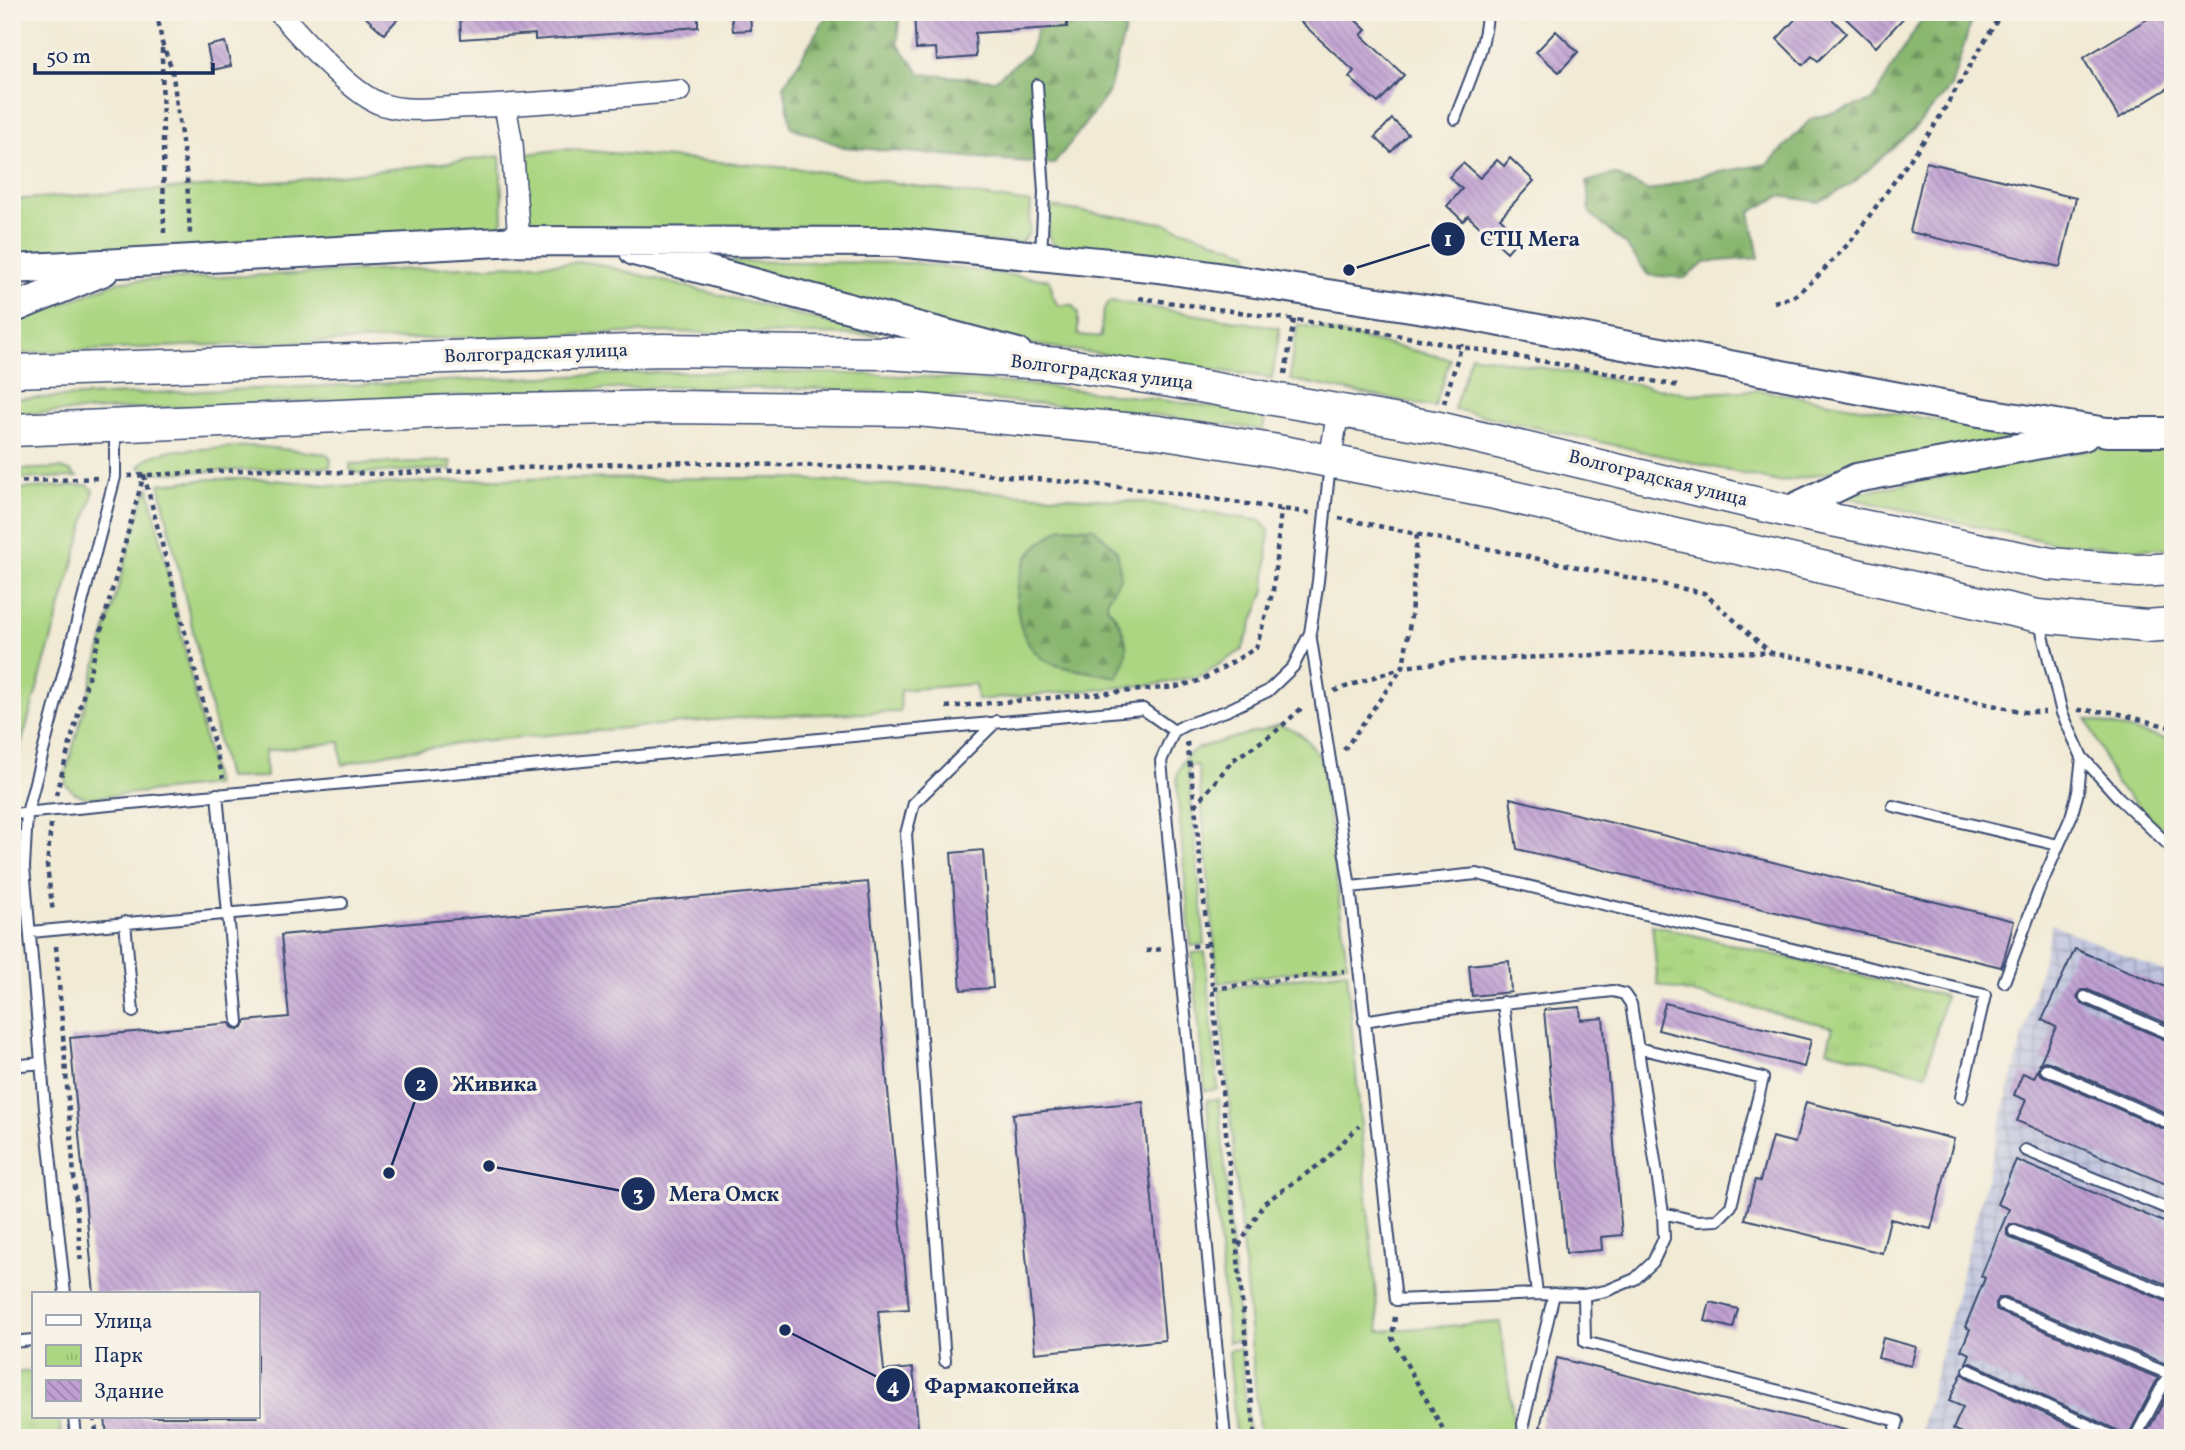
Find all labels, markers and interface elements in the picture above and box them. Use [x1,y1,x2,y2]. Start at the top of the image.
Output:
scale bar [35,32,214,76]
text: 50 m [46,43,91,72]
callout: СТЦ Мега [1431,218,1594,260]
text: 1 [1444,226,1452,255]
text: СТЦ Мега [1480,226,1580,255]
street label: Волгоградская улица [444,338,628,370]
street label: Волгоградская улица [1009,349,1195,397]
street label: Волгоградская улица [1566,444,1750,514]
callout: Живика [404,1063,551,1105]
text: 2 [416,1071,426,1100]
text: Живика [453,1071,537,1100]
callout: Мега Омск [620,1173,793,1215]
text: 3 [633,1181,643,1210]
text: Мега Омск [669,1181,779,1210]
legend [32,1292,259,1418]
text: Улица [94,1308,152,1337]
text: Парк [94,1342,143,1371]
callout: Фармакопейка [876,1364,1094,1406]
text: 4 [887,1373,900,1402]
text: Фармакопейка [924,1373,1080,1402]
text: Здание [94,1378,164,1407]

